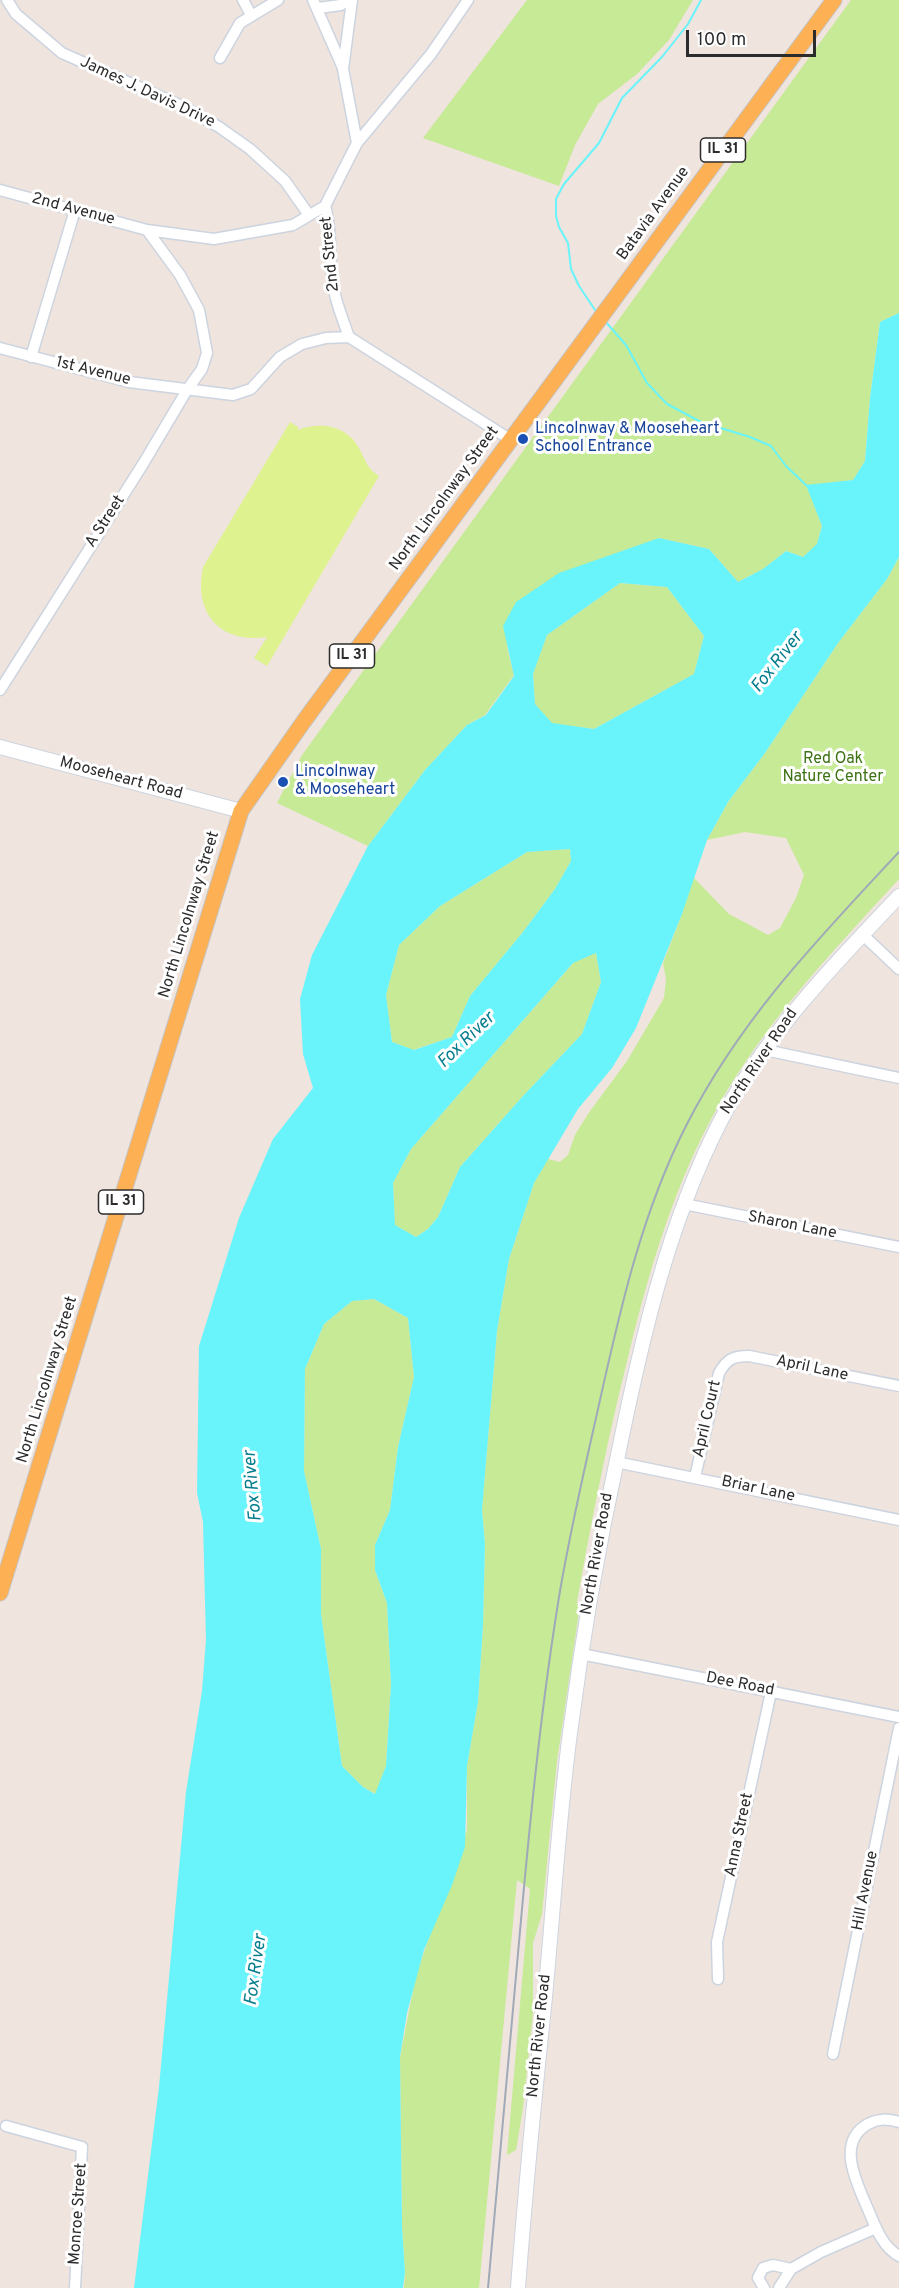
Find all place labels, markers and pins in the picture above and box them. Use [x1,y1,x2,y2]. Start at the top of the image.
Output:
place label: Lincolnway & Mooseheart School Entrance [535,420,720,458]
marker: Lincolnway & Mooseheart School Entrance [516,432,530,446]
place label: Lincolnway & Mooseheart [295,763,395,801]
marker: Lincolnway & Mooseheart [276,775,290,789]

